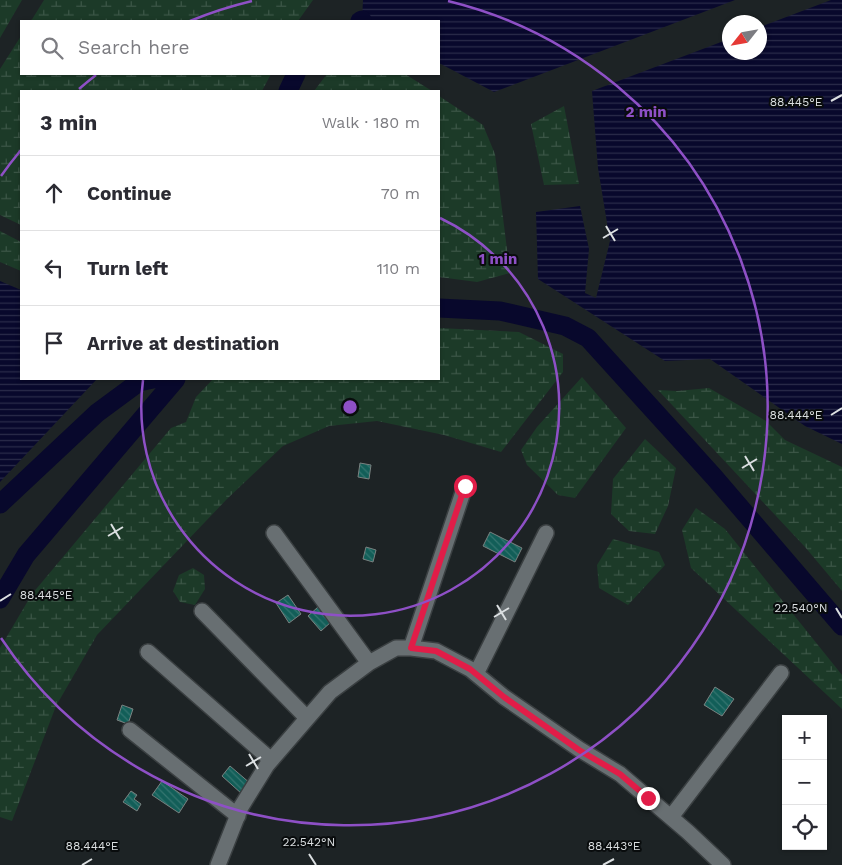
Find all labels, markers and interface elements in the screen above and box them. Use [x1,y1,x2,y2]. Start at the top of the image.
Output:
north arrow [722,15,767,60]
search box [20,20,440,75]
icon: search [38,34,66,62]
text: Search here [78,36,189,59]
text: 88.445°E [770,95,823,109]
text: 2 min [625,103,667,121]
text: 3 min [40,110,97,135]
text: Walk · 180 m [322,113,420,132]
icon: ahead [40,179,68,207]
text: Continue [87,182,171,205]
text: 70 m [381,184,420,203]
text: 1 min [479,250,517,268]
icon: left [40,254,68,282]
text: Turn left [87,257,168,280]
text: 110 m [377,259,420,278]
icon: arrive [40,329,68,357]
text: Arrive at destination [87,332,279,355]
centre of rings [341,398,359,416]
text: 88.444°E [769,408,823,422]
route start [454,475,477,498]
text: 88.445°E [20,588,73,602]
text: 22.540°N [774,601,828,615]
map controls [782,715,827,850]
button: + [782,715,827,760]
button: − [782,760,827,805]
route end [637,787,660,810]
button: locate [782,805,827,850]
text: 22.542°N [283,835,335,849]
text: 88.444°E [65,839,119,853]
text: 88.443°E [588,839,641,853]

